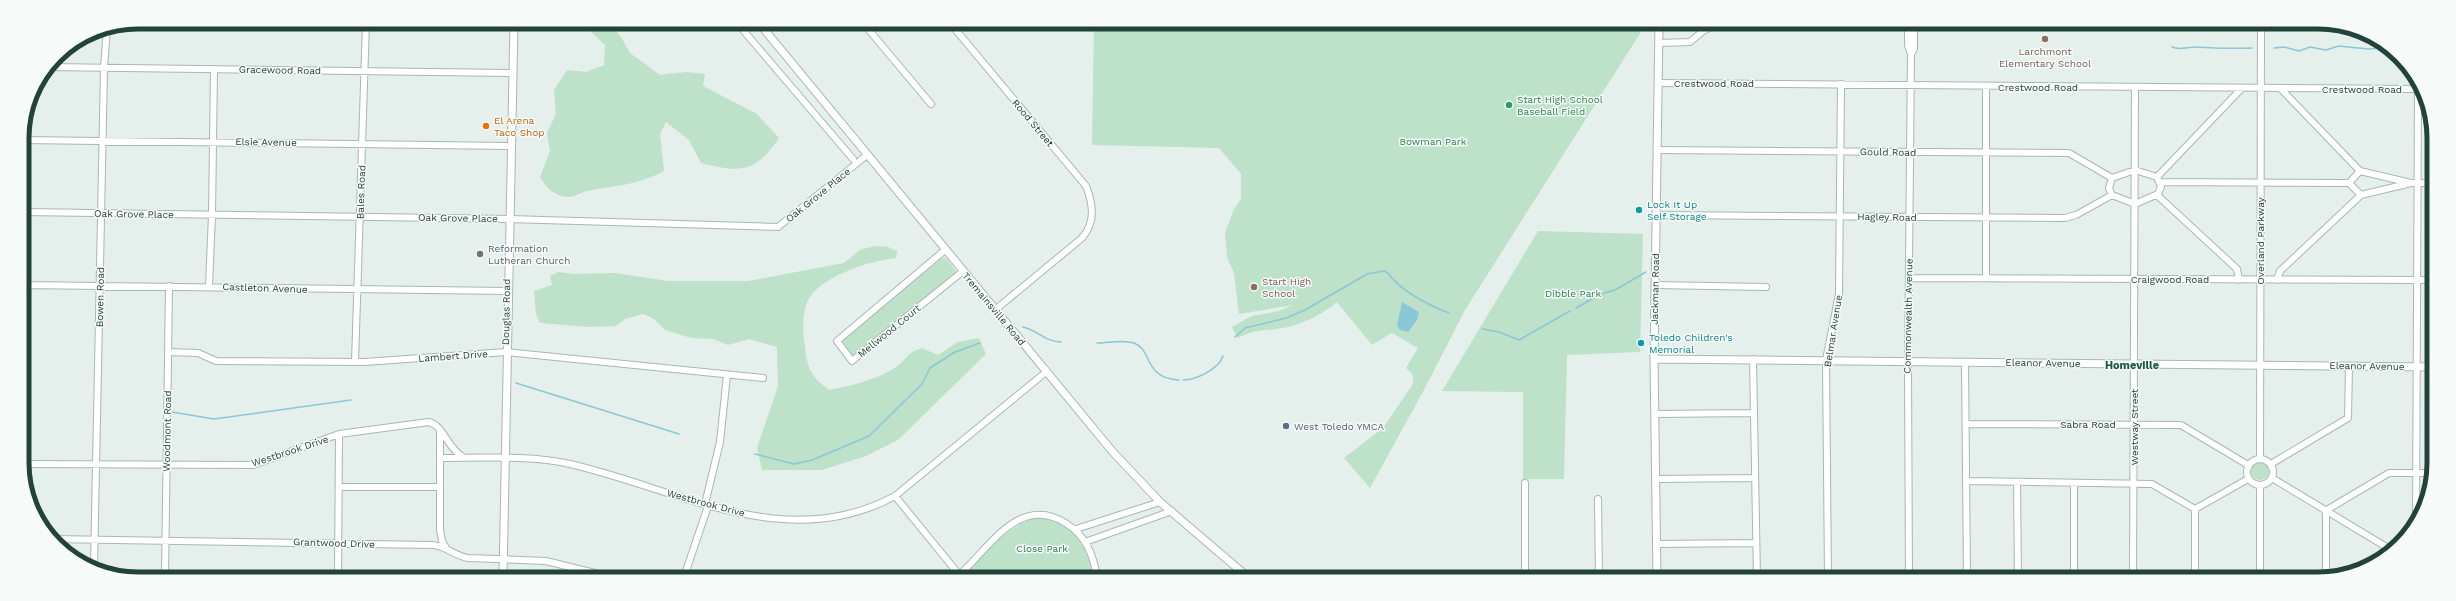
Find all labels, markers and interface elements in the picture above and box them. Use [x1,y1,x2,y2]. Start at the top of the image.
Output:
marker: Larchmont Elementary School [2040,34,2050,44]
place label: Larchmont Elementary School [1999,46,2091,69]
street label: Gracewood Road [239,64,321,76]
street label: Crestwood Road [1674,78,1754,89]
street label: Crestwood Road [1998,82,2078,93]
street label: Crestwood Road [2322,84,2402,95]
place label: Start High School Baseball Field [1517,94,1603,117]
street label: Rood Street [1010,97,1056,149]
marker: Start High School Baseball Field [1504,100,1514,110]
place label: El Arena Taco Shop [494,115,545,138]
marker: El Arena Taco Shop [481,121,491,131]
street label: Elsie Avenue [235,136,297,148]
park label: Bowman Park [1399,136,1467,147]
street label: Gould Road [1860,146,1916,158]
street label: Bales Road [355,165,367,219]
street label: Oak Grove Place [784,165,853,224]
street label: Overland Parkway [2255,196,2266,285]
place label: Lock It Up Self Storage [1647,199,1707,222]
marker: Lock It Up Self Storage [1634,205,1644,215]
street label: Oak Grove Place [94,208,174,220]
street label: Hagley Road [1857,211,1917,223]
street label: Oak Grove Place [418,212,498,224]
place label: Reformation Lutheran Church [488,243,570,266]
marker: Reformation Lutheran Church [475,249,485,259]
street label: Jackman Road [1649,253,1661,325]
street label: Commonwealth Avenue [1901,258,1915,374]
street label: Bowen Road [94,267,106,327]
street label: Tremainsville Road [960,270,1028,348]
street label: Craigwood Road [2131,274,2209,285]
place label: Start High School [1262,276,1311,299]
street label: Douglas Road [500,279,512,345]
street label: Castleton Avenue [222,281,308,295]
marker: Start High School [1249,282,1259,292]
park label: Dibble Park [1545,288,1601,299]
street label: Belmar Avenue [1822,294,1844,368]
street label: Mellwood Court [856,302,923,360]
place label: Toledo Children's Memorial [1649,332,1733,355]
marker: Toledo Children's Memorial [1636,338,1646,348]
street label: Lambert Drive [418,348,488,364]
street label: Eleanor Avenue [2005,357,2081,369]
district label: Homeville [2105,359,2159,372]
street label: Eleanor Avenue [2329,360,2405,372]
street label: Westway Street [2129,388,2140,465]
street label: Woodmont Road [161,390,173,472]
street label: Sabra Road [2060,419,2116,430]
marker: West Toledo YMCA [1281,421,1291,431]
place label: West Toledo YMCA [1294,421,1385,432]
street label: Westbrook Drive [250,433,330,469]
street label: Westbrook Drive [666,487,746,519]
street label: Grantwood Drive [293,536,375,550]
park label: Close Park [1016,543,1068,554]

